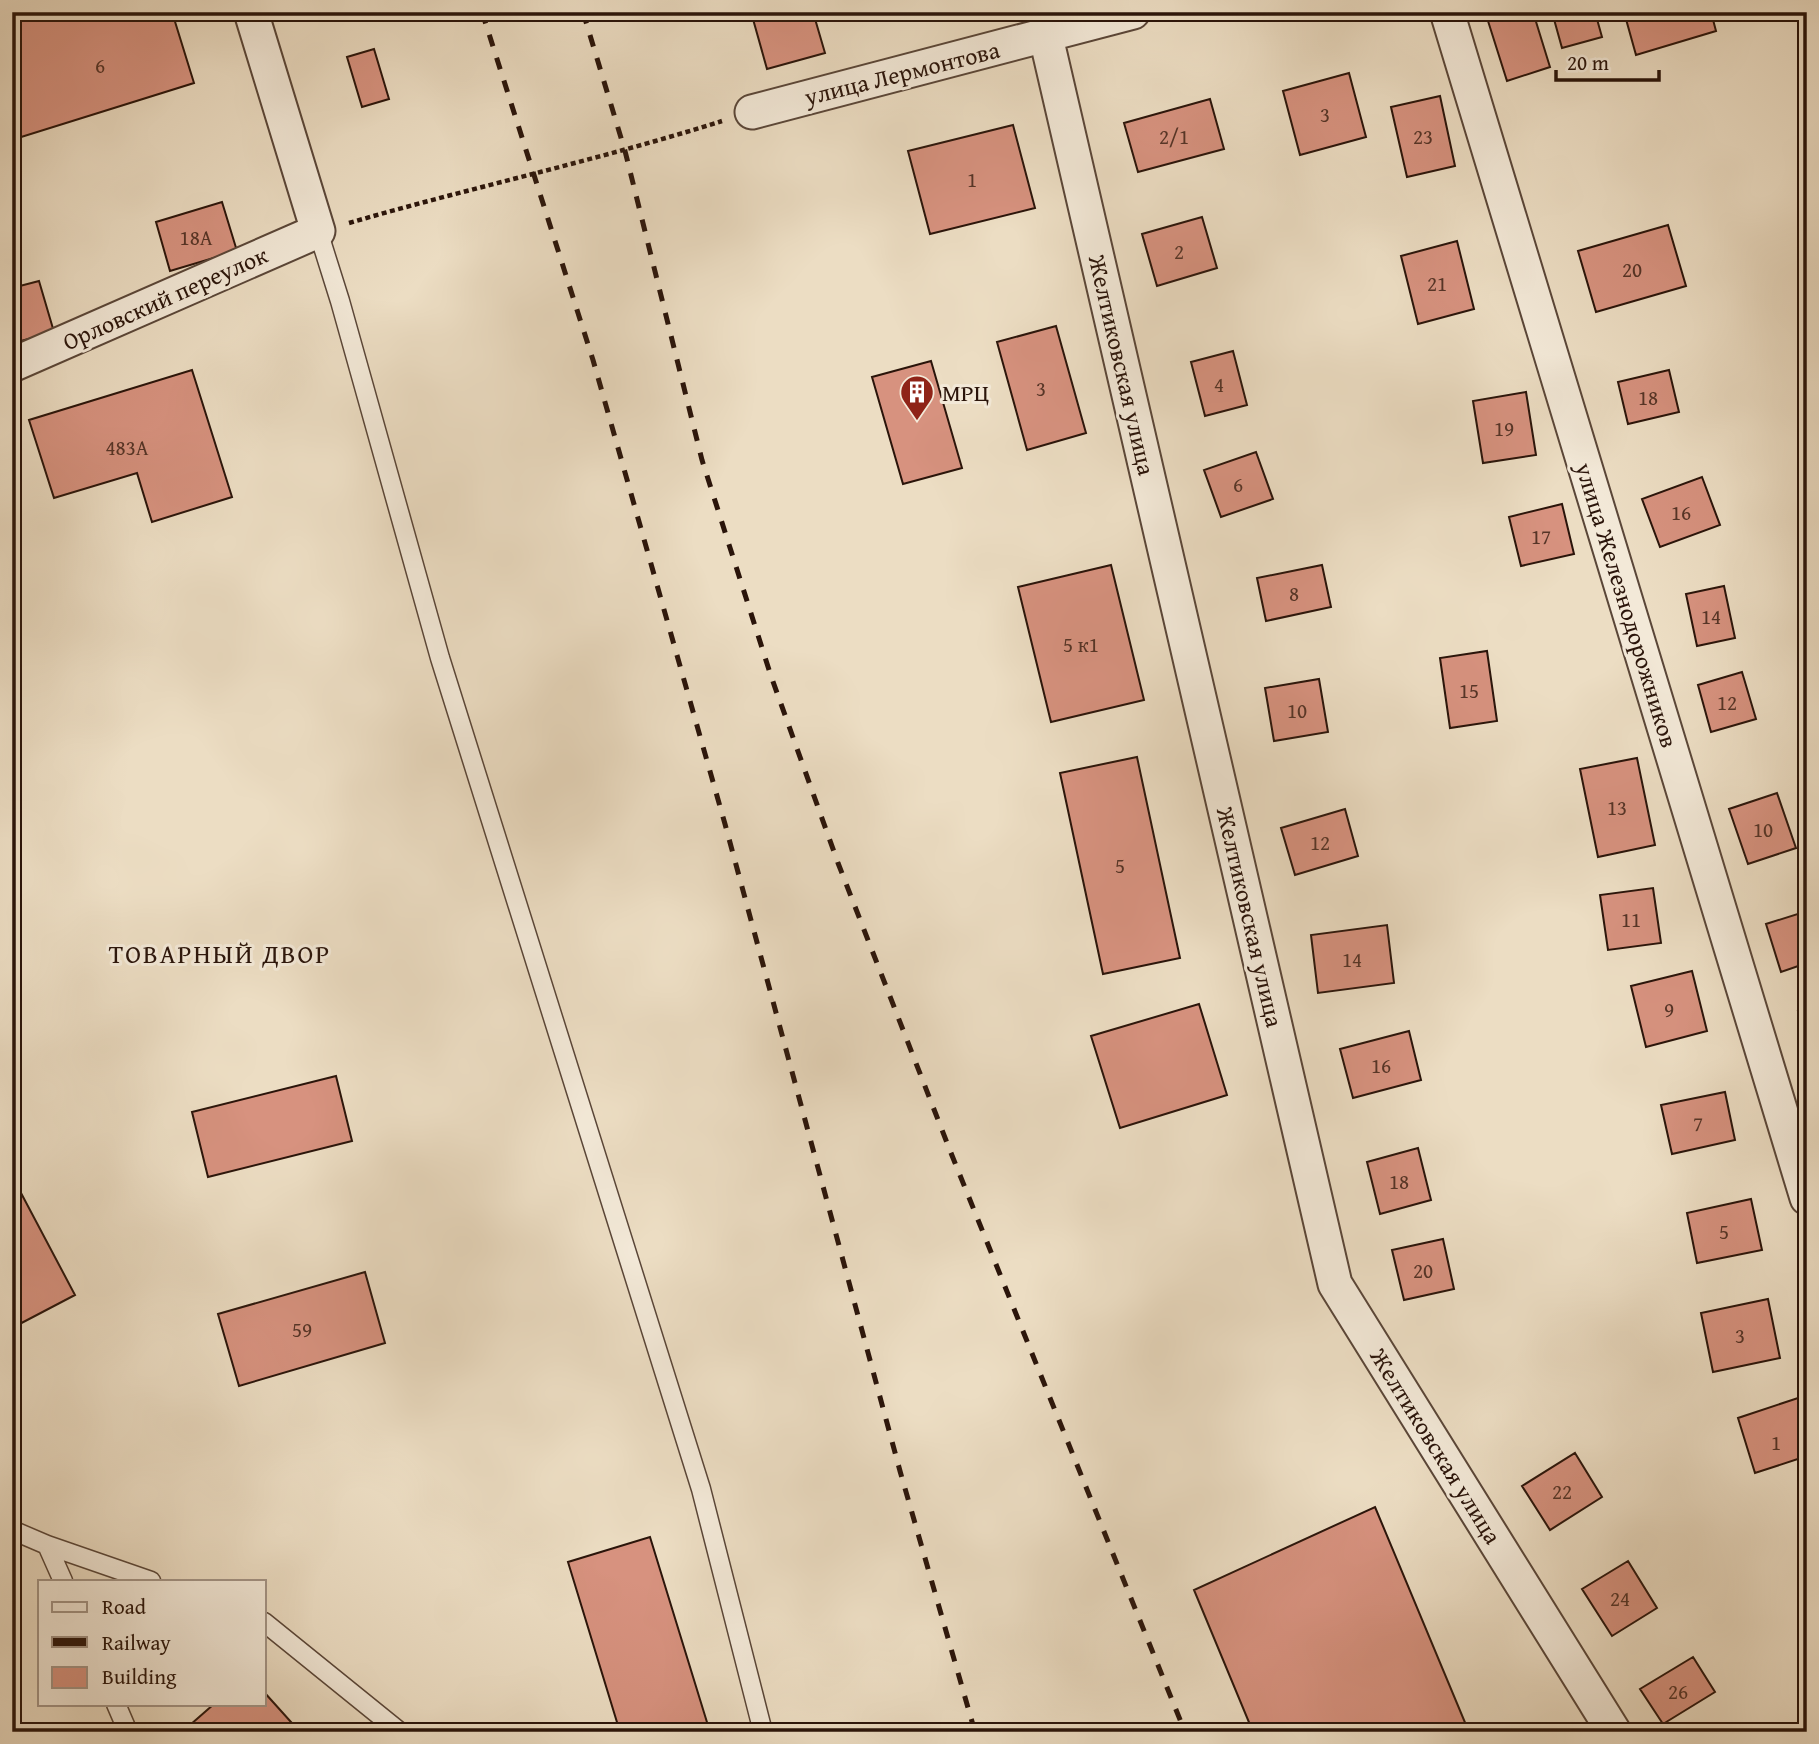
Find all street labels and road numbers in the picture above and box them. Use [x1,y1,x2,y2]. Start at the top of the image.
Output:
street label: улица Лермонтова [800,32,1004,114]
street label: Орловский переулок [57,237,273,359]
street label: Желтиковская улица [1079,250,1164,479]
street label: улица Железнодорожников [1567,457,1687,752]
street label: Желтиковская улица [1207,802,1292,1031]
street label: Желтиковская улица [1361,1340,1511,1551]

